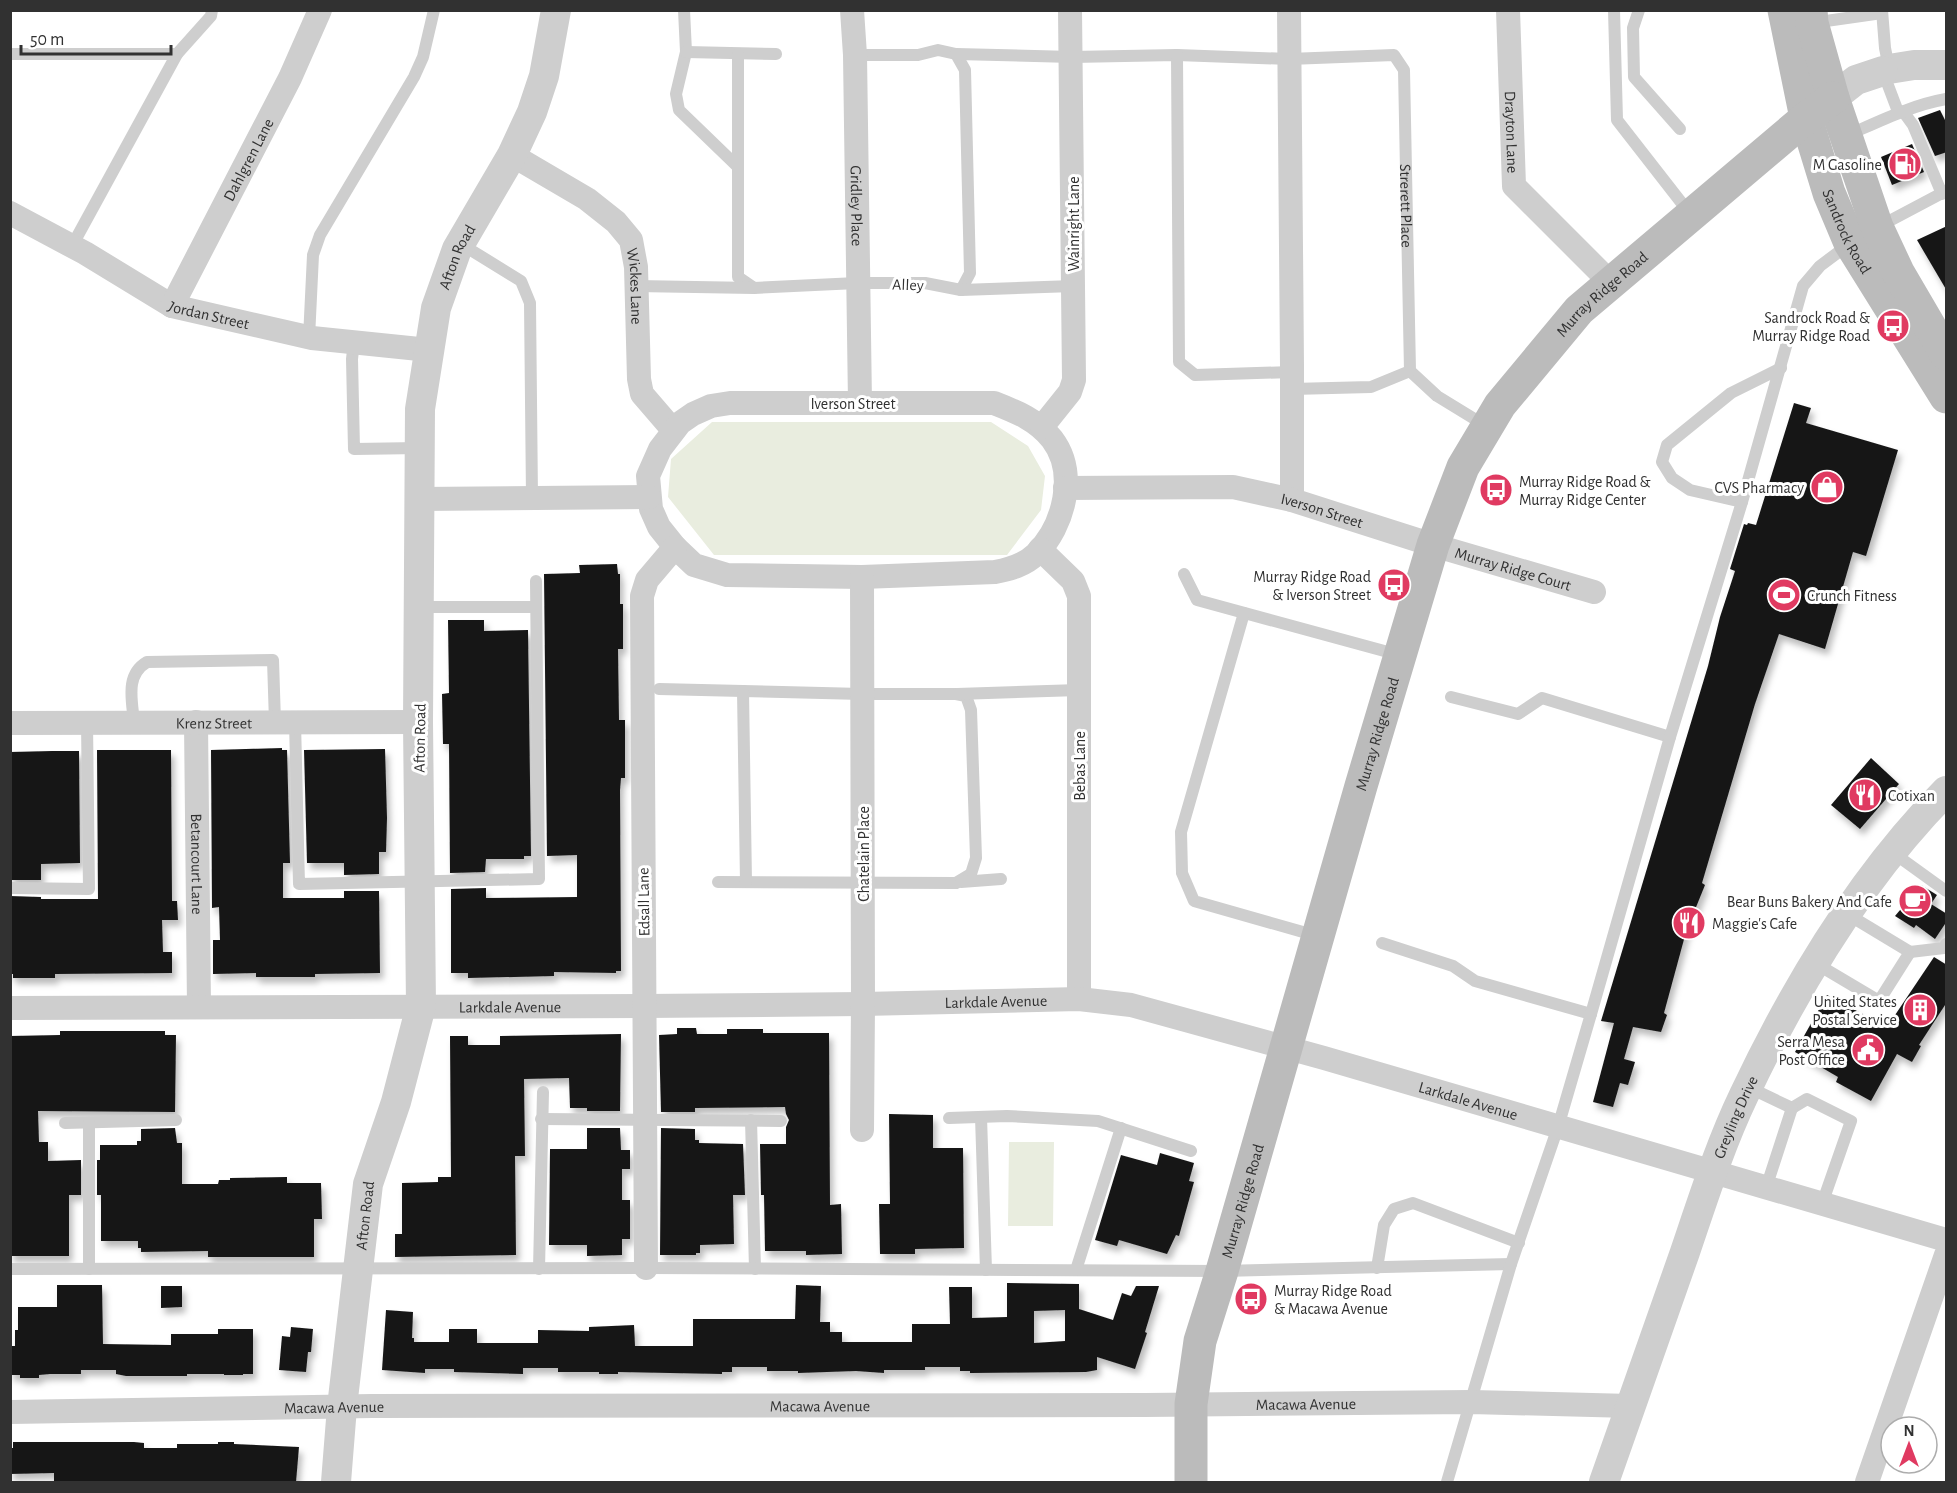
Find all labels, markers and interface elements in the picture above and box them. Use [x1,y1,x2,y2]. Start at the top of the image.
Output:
scale bar [21,18,171,56]
text: 50 m [30,31,64,49]
street label: Drayton Lane [1501,90,1521,173]
street label: Dahlgren Lane [221,116,277,204]
fuel station icon: M Gasoline [1887,146,1923,182]
place label: M Gasoline [1813,157,1882,173]
street label: Strerett Place [1397,164,1415,248]
street label: Gridley Place [847,165,865,246]
street label: Wainright Lane [1066,176,1082,272]
street label: Sandrock Road [1819,187,1874,277]
street label: Afton Road [436,222,479,292]
street label: Wickes Lane [624,247,645,325]
street label: Murray Ridge Road [1554,249,1651,340]
street label: Alley [892,276,924,295]
street label: Jordan Street [165,299,251,332]
bus stop icon: Sandrock Road & Murray Ridge Road [1875,308,1911,344]
place label: Sandrock Road & Murray Ridge Road [1752,310,1870,345]
street label: Iverson Street [810,396,896,412]
shop icon: CVS Pharmacy [1809,469,1845,505]
bus stop icon: Murray Ridge Road & Murray Ridge Center [1478,472,1514,508]
place label: Murray Ridge Road & Murray Ridge Center [1519,474,1651,509]
place label: CVS Pharmacy [1714,480,1804,497]
street label: Iverson Street [1279,491,1365,531]
street label: Murray Ridge Court [1453,545,1573,594]
bus stop icon: Murray Ridge Road & Iverson Street [1376,567,1412,603]
place label: Murray Ridge Road & Iverson Street [1253,569,1371,603]
sports icon: Crunch Fitness [1766,577,1802,613]
place label: Crunch Fitness [1807,588,1897,604]
street label: Murray Ridge Road [1353,675,1402,793]
street label: Afton Road [411,703,429,773]
street label: Krenz Street [176,715,252,732]
street label: Bebas Lane [1072,731,1088,801]
restaurant icon: Cotixan [1847,777,1883,813]
place label: Cotixan [1888,788,1935,804]
street label: Chatelain Place [856,806,872,902]
street label: Betancourt Lane [188,813,205,915]
street label: Edsall Lane [635,867,653,937]
cafe icon: Bear Buns Bakery And Cafe [1897,883,1933,919]
place label: Bear Buns Bakery And Cafe [1727,894,1892,911]
restaurant icon: Maggie's Cafe [1671,905,1707,941]
place label: Maggie's Cafe [1712,916,1797,932]
building icon: United States Postal Service [1902,992,1938,1028]
street label: Larkdale Avenue [945,993,1047,1011]
place label: United States Postal Service [1812,994,1897,1028]
street label: Larkdale Avenue [459,999,561,1016]
public building icon: Serra Mesa Post Office [1850,1032,1886,1068]
place label: Serra Mesa Post Office [1777,1034,1845,1068]
street label: Greyling Drive [1711,1073,1761,1161]
street label: Larkdale Avenue [1417,1079,1520,1123]
street label: Murray Ridge Road [1219,1142,1267,1260]
street label: Afton Road [353,1180,377,1251]
bus stop icon: Murray Ridge Road & Macawa Avenue [1233,1281,1269,1317]
place label: Murray Ridge Road & Macawa Avenue [1274,1283,1392,1317]
street label: Macawa Avenue [1256,1396,1356,1413]
street label: Macawa Avenue [770,1398,870,1414]
street label: Macawa Avenue [284,1399,384,1416]
north arrow [1879,1415,1939,1475]
text: N [1903,1423,1915,1439]

